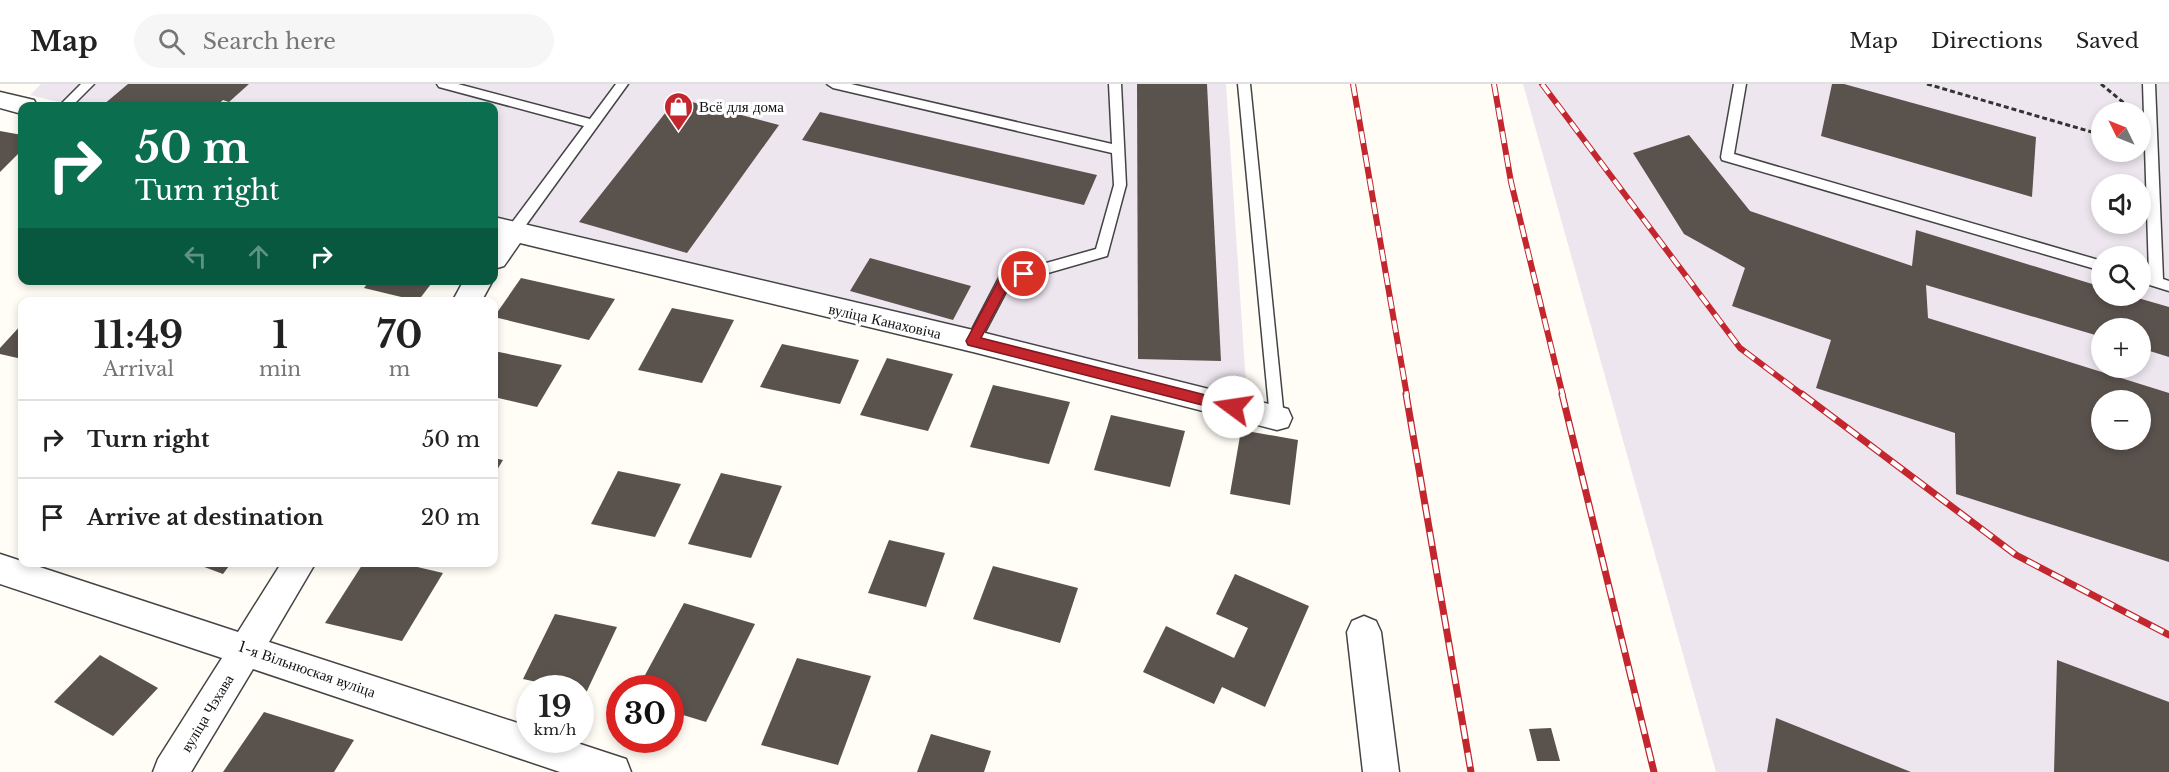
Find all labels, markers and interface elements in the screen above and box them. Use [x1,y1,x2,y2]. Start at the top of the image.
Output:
search box [134,14,554,68]
text: Map [30,24,98,59]
icon: search [155,25,188,58]
text: Search here [203,28,336,55]
text: Map [1849,28,1898,54]
text: Directions [1931,28,2043,54]
text: Saved [2076,28,2139,54]
shop icon: Всё для дома [662,90,694,132]
place label: Всё для дома [699,97,784,116]
north arrow [2091,102,2151,162]
map controls [2091,102,2151,450]
text: 50 m [135,122,249,174]
icon: right [36,126,114,204]
text: Turn right [135,174,279,207]
button: sound [2091,174,2151,234]
icon: left [179,240,212,273]
icon: ahead [242,240,275,273]
icon: right [305,240,338,273]
button: search [2091,246,2151,306]
pin [998,248,1049,299]
icon: arrive [1007,257,1040,290]
street label: вуліца Канаховіча [827,299,944,343]
text: 11:49 [94,313,183,358]
text: 1 [272,313,288,358]
text: 70 [377,313,422,358]
button: + [2091,318,2151,378]
text: Arrival [103,357,174,381]
text: min [259,357,301,381]
text: m [389,357,410,381]
position arrow [1201,375,1265,439]
button: − [2091,390,2151,450]
icon: right [36,423,69,456]
text: Turn right [87,426,209,453]
text: 50 m [422,426,480,453]
icon: arrive [36,501,69,534]
text: Arrive at destination [87,504,324,531]
text: 20 m [421,504,480,531]
street label: 1-я Вільнюская вуліца [236,637,378,702]
street label: вуліца Чэхава [176,670,238,755]
speed limit sign: 30 [606,675,684,753]
text: 19 [538,688,572,725]
text: km/h [534,720,576,739]

